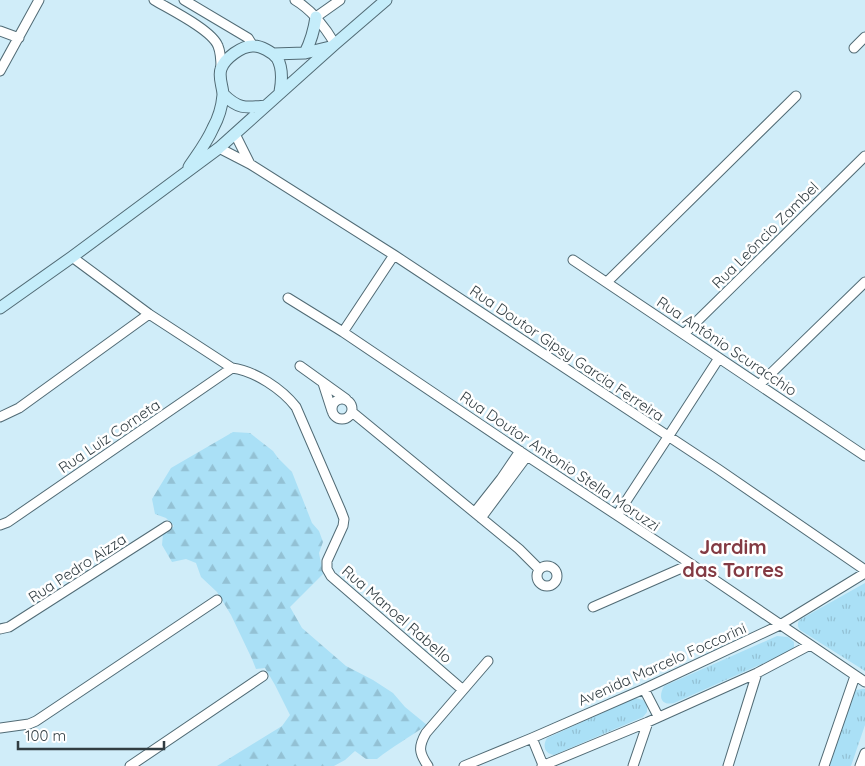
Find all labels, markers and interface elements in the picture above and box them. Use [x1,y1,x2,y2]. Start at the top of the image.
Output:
street label: Rua Leôncio Zambel [708,178,822,292]
street label: Rua Doutor Gipsy Garcia Ferreira [466,281,668,425]
street label: Rua Antônio Scuracchio [653,292,801,400]
street label: Rua Doutor Antonio Stella Moruzzi [456,387,664,535]
street label: Rua Luiz Corneta [55,395,163,477]
street label: Rua Pedro Aizza [24,529,130,607]
district label: Jardim das Torres [682,534,784,582]
street label: Rua Manoel Rabello [338,561,456,667]
street label: Avenida Marcelo Foccorini [575,618,749,710]
scale bar [18,718,164,750]
text: 100 m [25,726,66,745]

